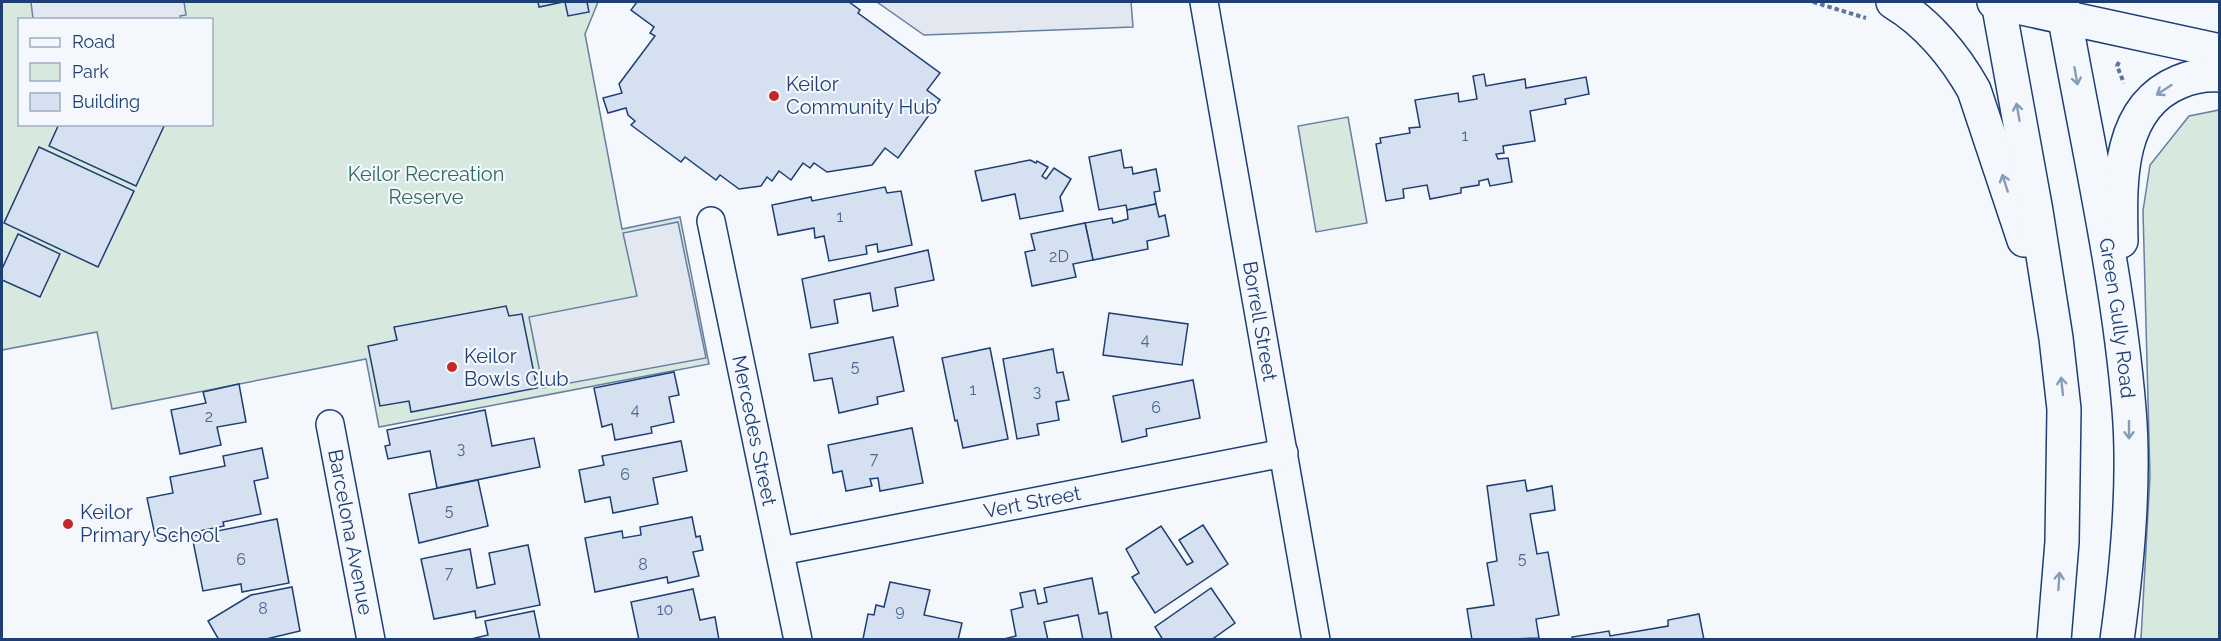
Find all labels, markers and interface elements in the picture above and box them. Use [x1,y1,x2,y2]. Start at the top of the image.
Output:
legend [18,18,213,126]
text: Road [72,31,115,52]
text: Park [72,61,109,82]
one-way arrow [2071,66,2082,86]
place label: Keilor Community Hub [786,72,937,119]
one-way arrow [2156,84,2173,97]
marker: Keilor Community Hub [767,89,781,103]
text: Building [72,91,140,112]
one-way arrow [2012,102,2023,122]
house number: 1 [1462,126,1469,145]
park label: Keilor Recreation Reserve [348,162,504,209]
one-way arrow [1999,174,2010,193]
house number: 1 [837,207,844,226]
street label: Green Gully Road [2094,236,2140,399]
house number: 2D [1049,247,1069,266]
street label: Borrell Street [1238,259,1282,383]
house number: 4 [1141,330,1150,349]
place label: Keilor Bowls Club [464,344,569,391]
street label: Mercedes Street [727,353,782,508]
house number: 5 [851,357,860,376]
marker: Keilor Bowls Club [445,360,459,374]
one-way arrow [2056,377,2067,397]
house number: 1 [970,380,977,399]
house number: 3 [1033,382,1041,401]
house number: 6 [1151,398,1161,417]
house number: 4 [631,400,640,419]
house number: 2 [205,407,213,426]
one-way arrow [2123,420,2135,440]
house number: 3 [457,439,465,458]
street label: Barcelona Avenue [323,447,378,617]
house number: 7 [870,449,879,468]
house number: 6 [620,465,630,484]
street label: Vert Street [982,481,1083,523]
place label: Keilor Primary School [80,500,220,547]
house number: 5 [445,501,454,520]
marker: Keilor Primary School [61,517,75,531]
house number: 5 [1518,549,1527,568]
house number: 6 [236,550,246,569]
house number: 8 [638,555,648,574]
house number: 7 [445,563,454,582]
one-way arrow [2054,572,2065,592]
house number: 8 [258,599,268,618]
house number: 10 [657,600,673,619]
house number: 9 [895,601,905,620]

